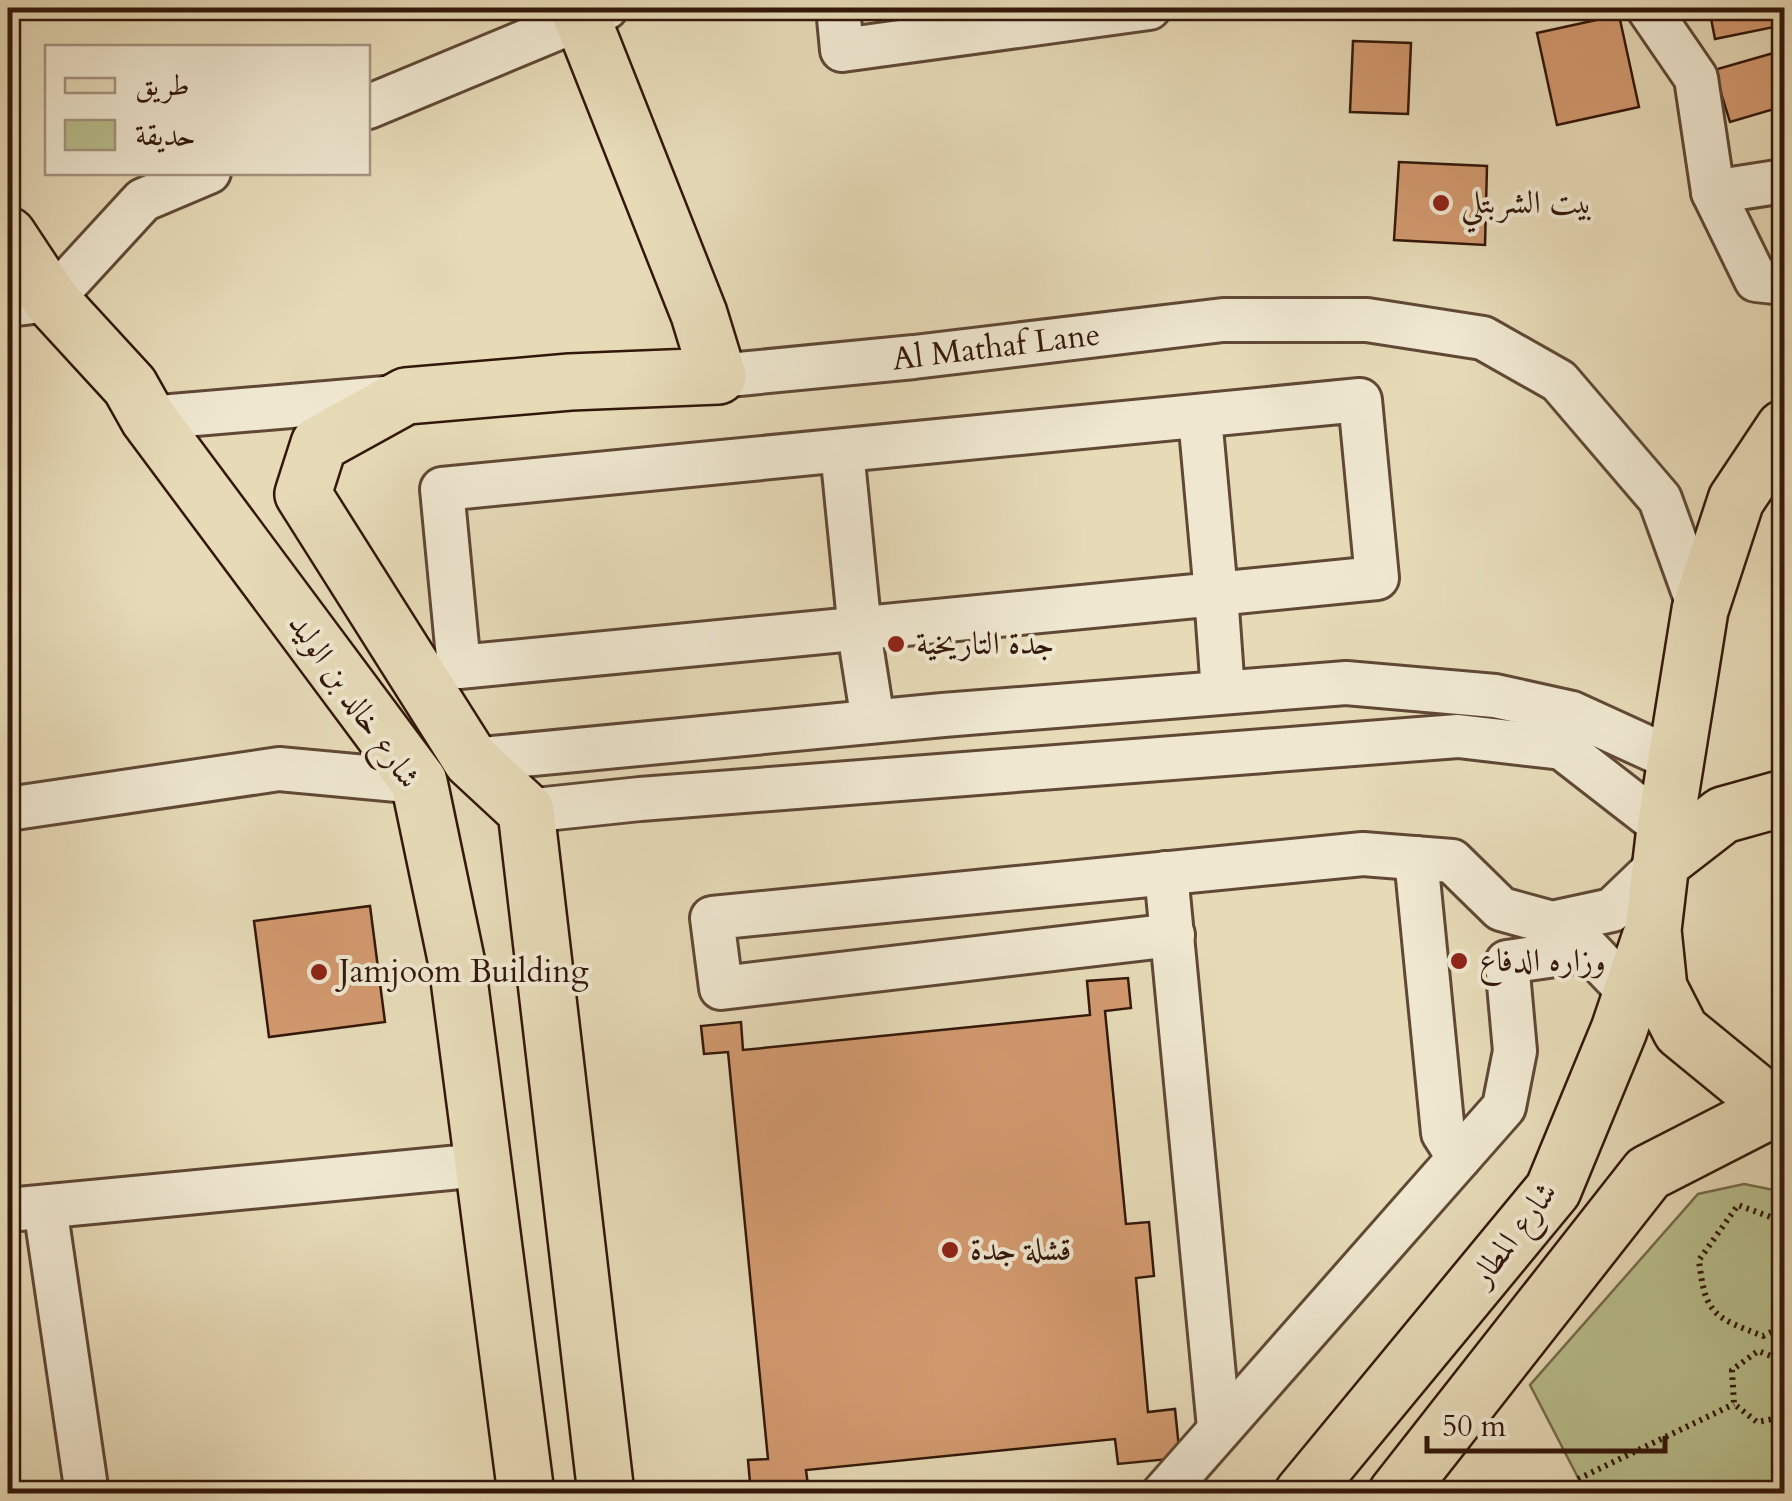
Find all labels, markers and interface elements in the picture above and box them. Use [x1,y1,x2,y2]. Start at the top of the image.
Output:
legend [45,45,370,175]
text: طريق [135,65,190,106]
text: حديقة [135,115,196,156]
place label: بيت الشربتلي [1461,181,1593,233]
marker: بيت الشربتلي [1430,192,1452,214]
street label: Al Mathaf Lane [889,312,1103,382]
street label: شارع خالد بن الوليد [274,605,431,800]
place label: جدة التاريخية [916,622,1054,666]
marker: جدة التاريخية [885,633,907,655]
place label: وزاره الدفاع [1479,939,1606,987]
place label: Jamjoom Building [335,950,589,994]
marker: وزاره الدفاع [1448,950,1470,972]
marker: Jamjoom Building [308,961,330,983]
street label: شارع المطار [1458,1173,1571,1300]
place label: قشلة جدة [970,1228,1071,1272]
marker: قشلة جدة [939,1239,961,1261]
scale bar [1427,1391,1664,1453]
text: 50 m [1442,1406,1507,1447]

